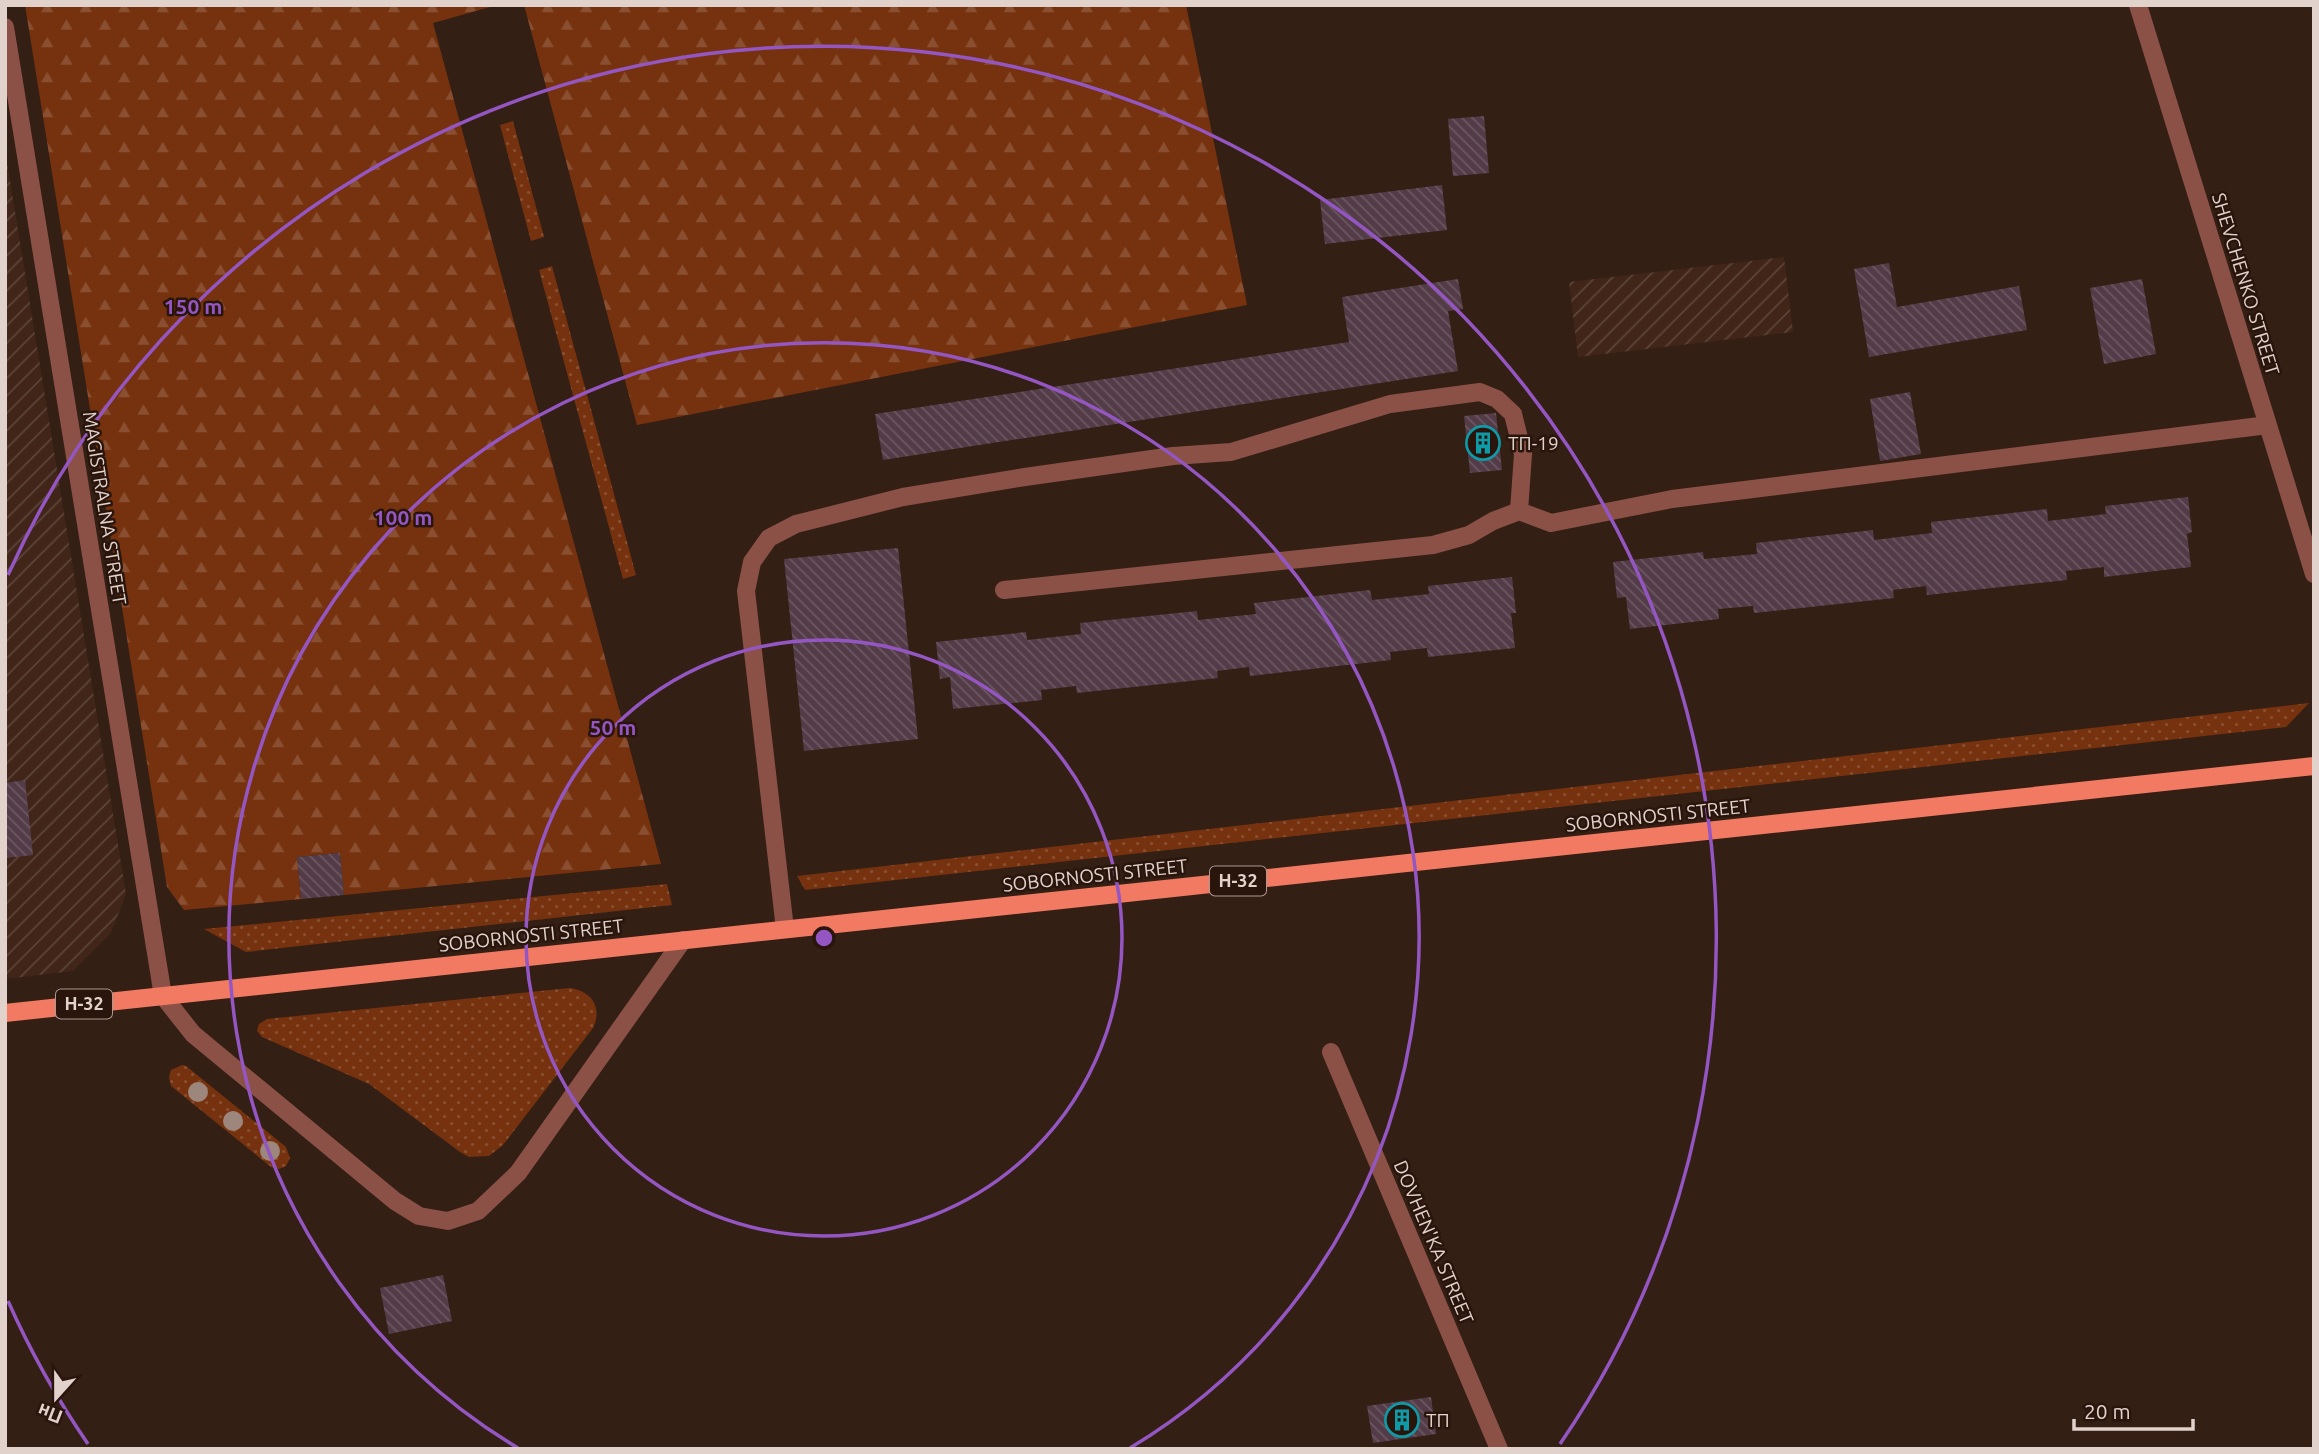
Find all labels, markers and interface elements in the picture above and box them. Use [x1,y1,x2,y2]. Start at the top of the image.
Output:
street label: SHEVCHENKO STREET [2208,190,2284,378]
text: 150 m [164,294,222,318]
street label: MAGISTRALNA STREET [79,410,131,607]
building icon: ТП-19 [1464,424,1502,462]
place label: ТП-19 [1508,432,1559,454]
text: 100 m [374,505,432,529]
text: 50 m [590,715,636,739]
street label: SOBORNOSTI STREET [1565,794,1752,836]
street label: SOBORNOSTI STREET [1002,854,1189,896]
road number: Н-32 [1210,866,1266,896]
street label: SOBORNOSTI STREET [438,914,625,956]
centre of rings [812,926,836,950]
road number: Н-32 [56,989,112,1018]
street label: DOVHEN'KA STREET [1390,1157,1479,1327]
north arrow [21,1363,91,1433]
scale bar [2074,1388,2193,1432]
text: Пн [34,1399,65,1429]
text: 20 m [2084,1399,2131,1423]
building icon: ТП [1383,1401,1421,1439]
place label: ТП [1426,1409,1450,1431]

